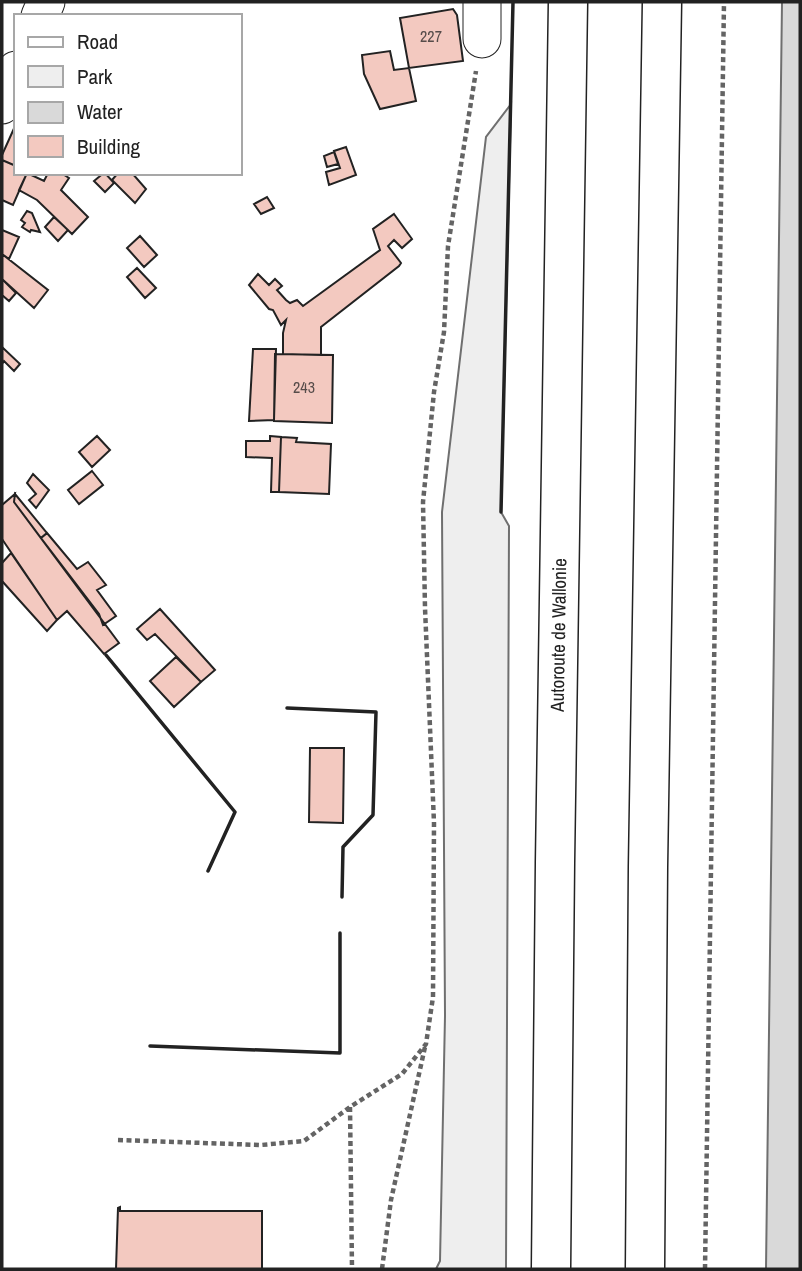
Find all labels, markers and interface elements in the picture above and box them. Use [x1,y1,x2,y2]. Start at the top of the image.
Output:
legend [14,14,242,175]
house number: 227 [420,25,442,47]
text: Road [77,27,118,56]
text: Park [77,62,113,91]
text: Water [77,97,123,126]
text: Building [77,132,141,161]
house number: 243 [293,376,315,398]
street label: Autoroute de Wallonie [544,558,572,713]

